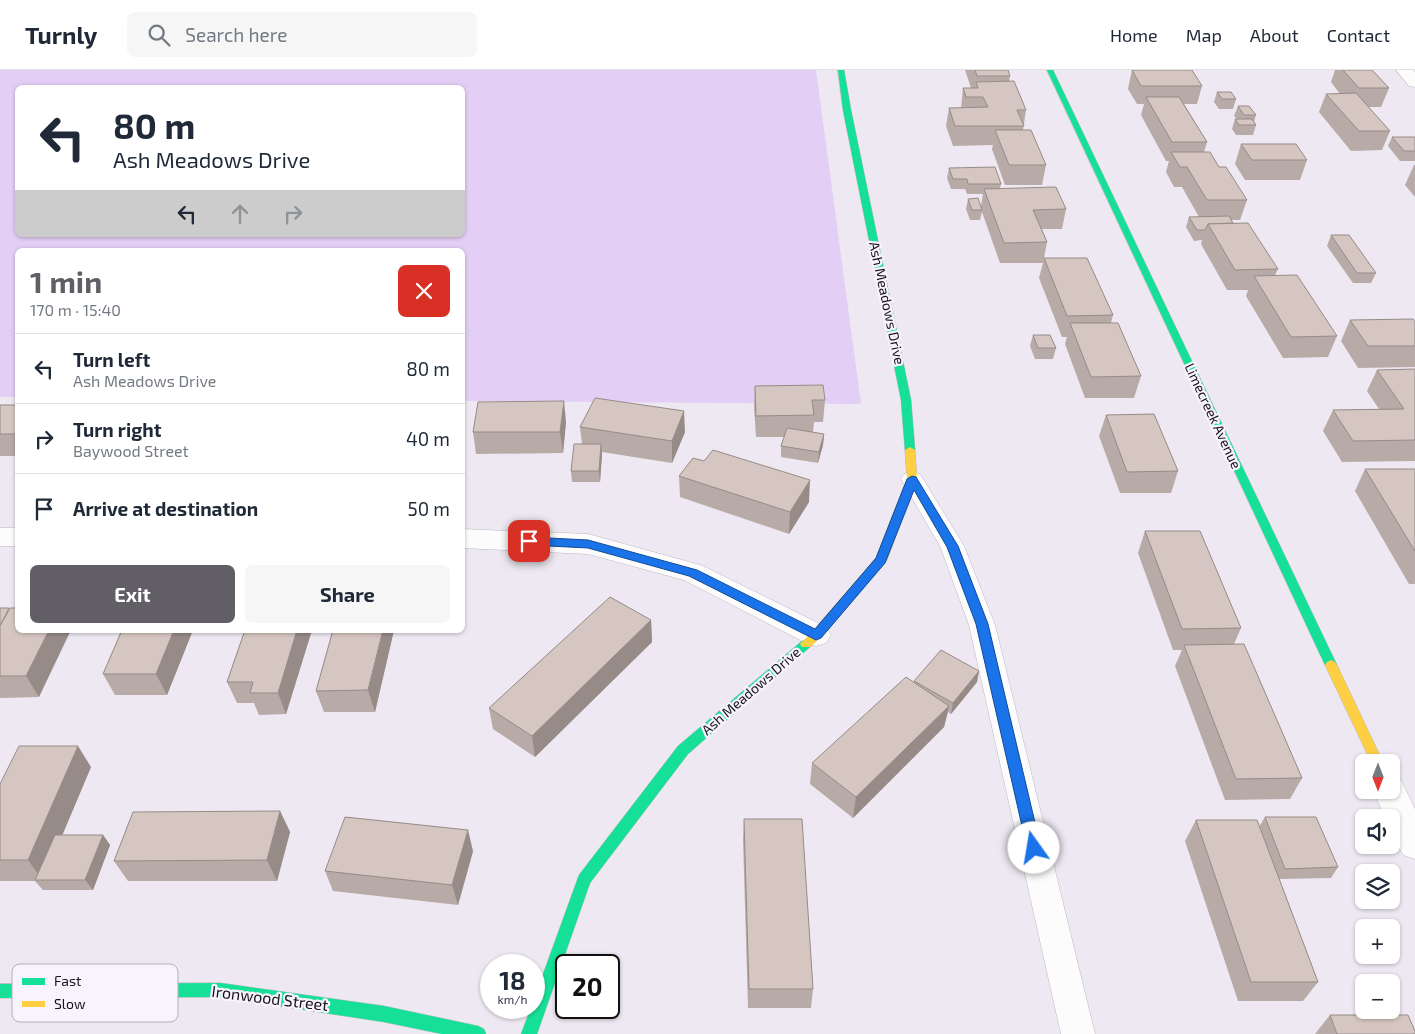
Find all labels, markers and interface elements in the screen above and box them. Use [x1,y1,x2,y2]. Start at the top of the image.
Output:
search box [127,12,477,57]
text: Turnly [25,20,97,49]
icon: search [145,21,173,49]
text: Search here [185,23,287,46]
text: Home [1110,24,1158,46]
text: Map [1186,24,1222,46]
text: About [1250,24,1299,46]
text: Contact [1327,24,1390,46]
text: 80 m [113,104,195,146]
icon: left [30,105,95,170]
text: Ash Meadows Drive [113,146,310,172]
icon: left [173,200,201,228]
icon: ahead [226,200,254,228]
icon: right [279,200,307,228]
street label: Ash Meadows Drive [866,240,909,366]
text: 1 min [30,263,102,299]
button: close [398,265,450,317]
text: 170 m · 15:40 [30,300,121,319]
text: Turn left [73,348,150,371]
icon: left [30,355,58,383]
text: 80 m [406,357,450,380]
street label: Limecreek Avenue [1182,360,1245,471]
text: Ash Meadows Drive [73,371,216,390]
text: Turn right [73,418,161,441]
icon: right [30,425,58,453]
text: 40 m [406,427,450,450]
text: Baywood Street [73,441,189,460]
icon: arrive [30,495,58,523]
text: Arrive at destination [73,497,258,520]
text: 50 m [407,497,450,520]
pin [508,520,550,562]
icon: arrive [515,527,543,555]
button: Exit [30,565,235,623]
button: Share [245,565,450,623]
street label: Ash Meadows Drive [698,643,804,738]
north arrow [1355,754,1400,799]
map controls [1355,754,1400,1019]
button: sound [1355,809,1400,854]
position arrow [1007,821,1059,873]
button: layers [1355,864,1400,909]
button: + [1355,919,1400,964]
speed limit sign: 20 [555,954,620,1019]
legend [12,964,178,1022]
text: 18 [499,965,526,995]
text: Fast [54,972,81,989]
button: − [1355,974,1400,1019]
street label: Ironwood Street [211,981,329,1014]
text: km/h [498,992,527,1006]
text: Slow [54,995,86,1012]

